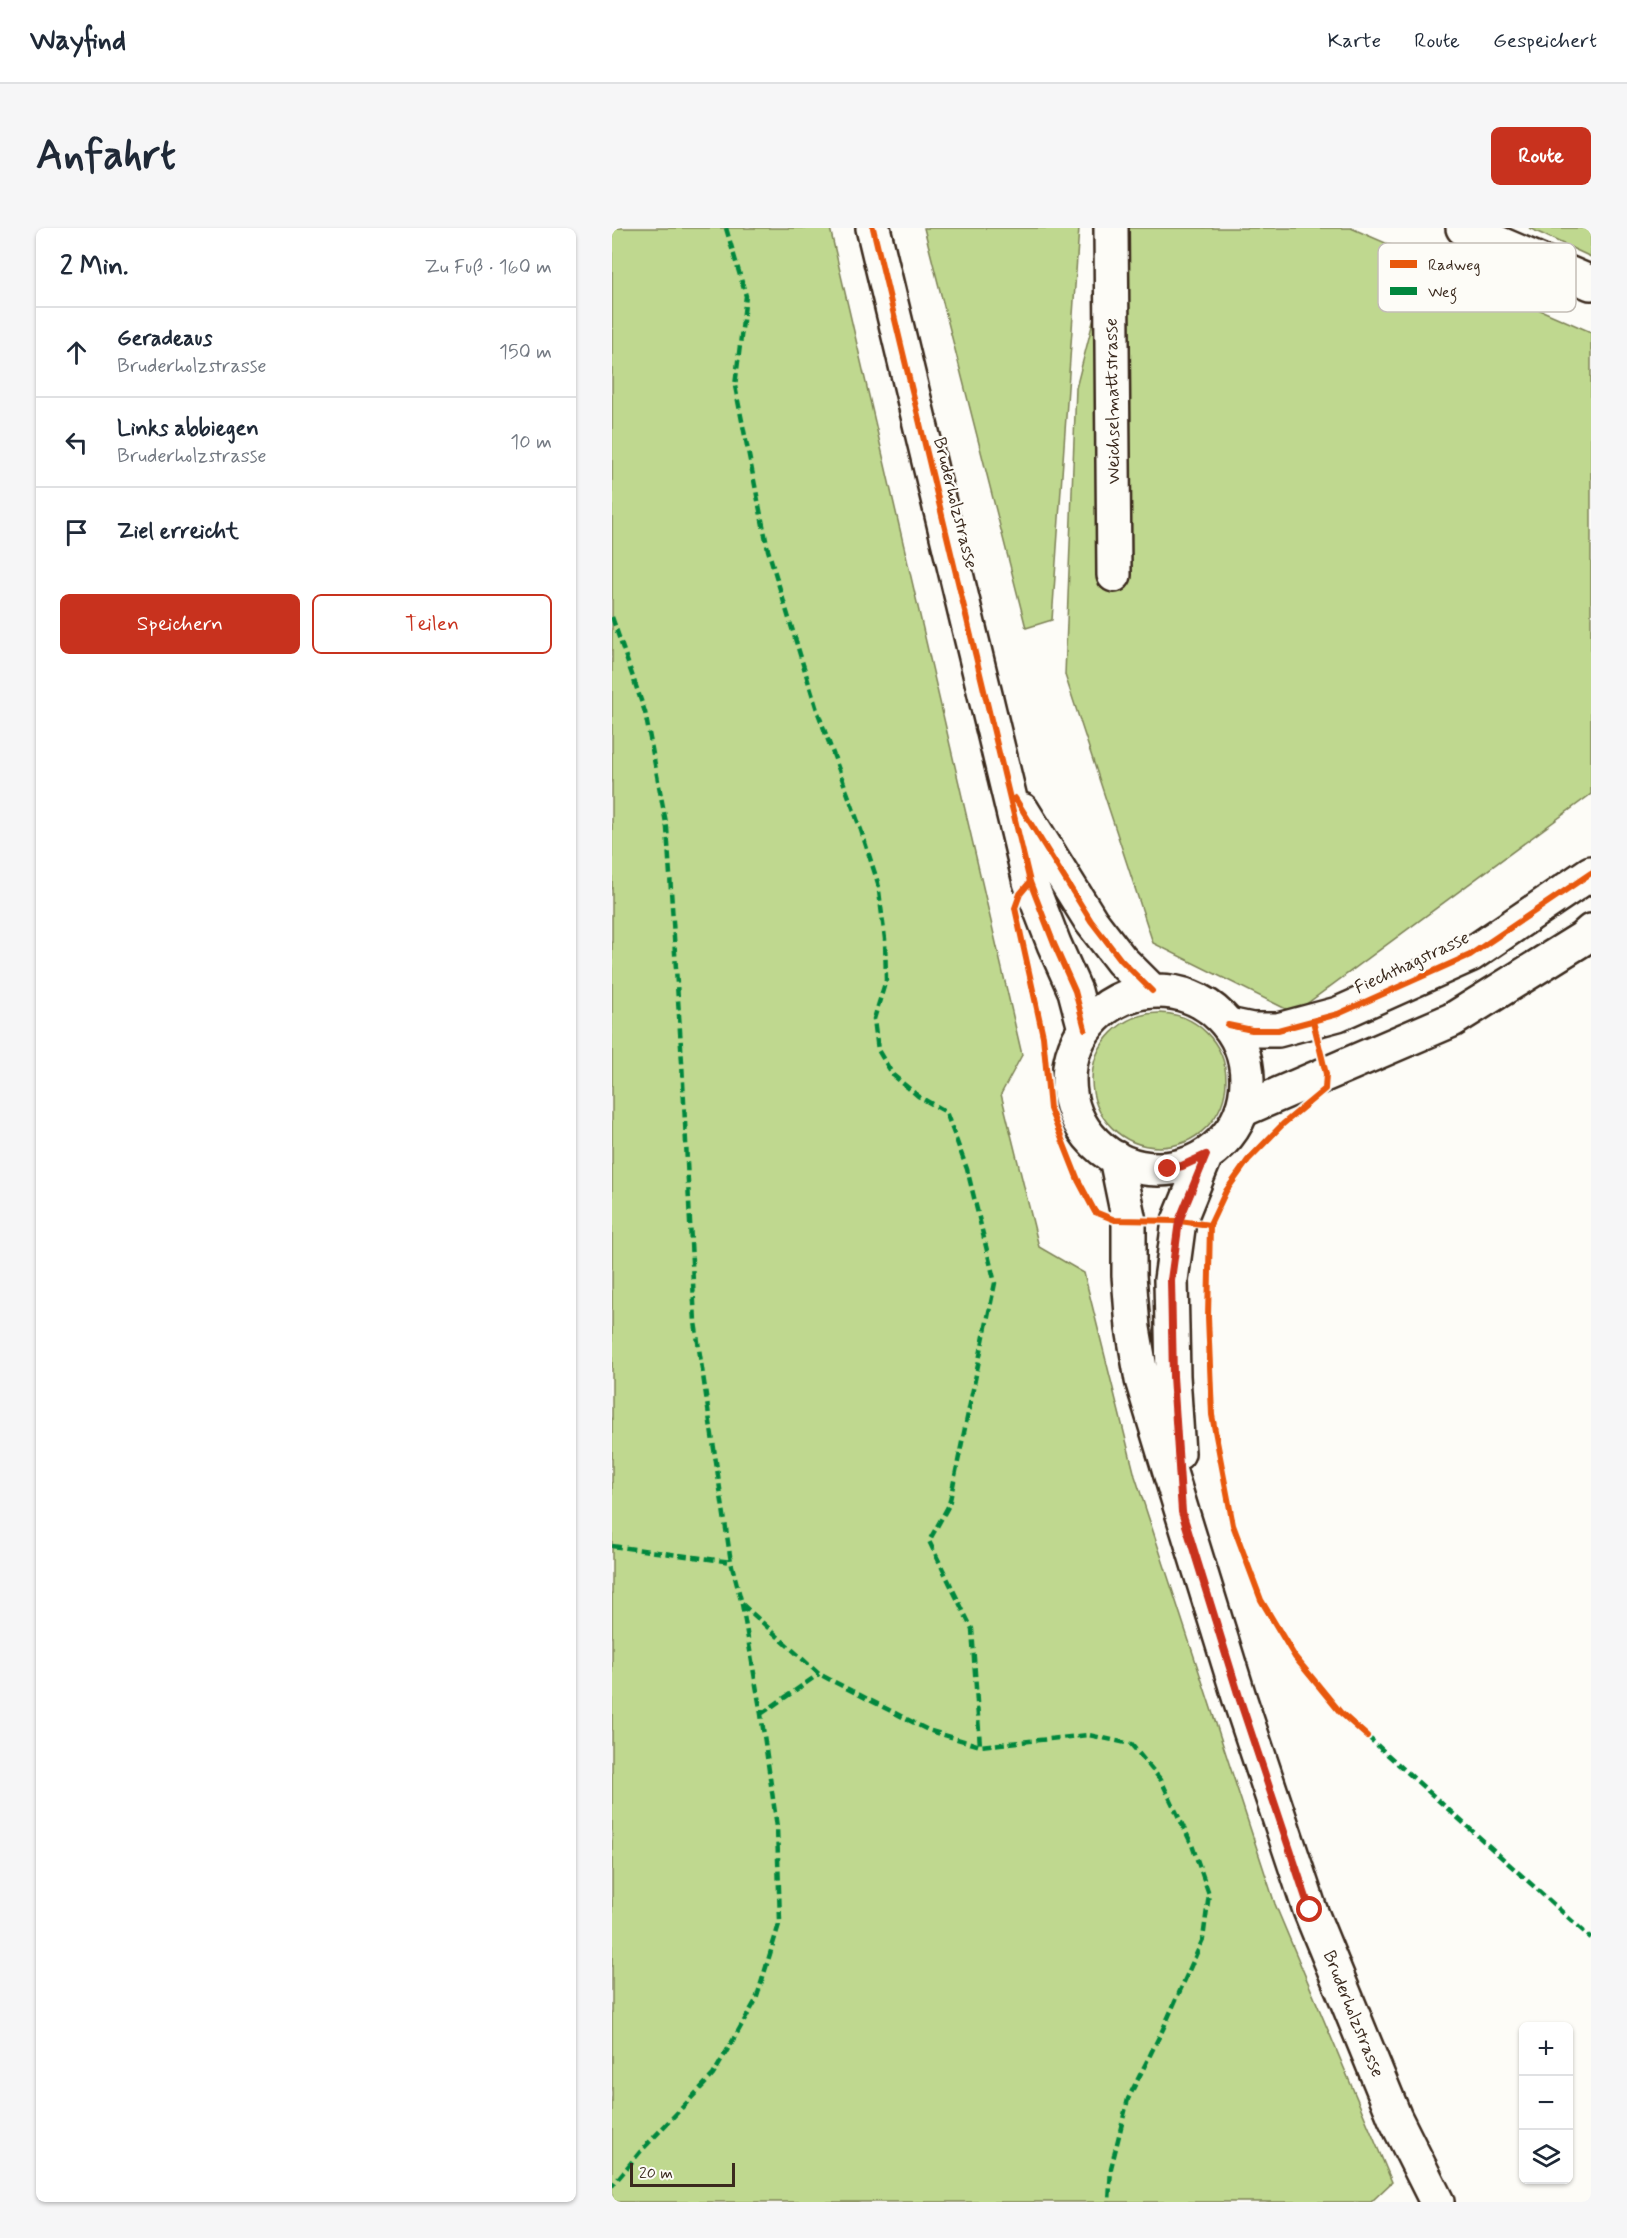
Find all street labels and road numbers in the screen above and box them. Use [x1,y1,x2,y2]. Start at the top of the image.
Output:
street label: Weichselmattstrasse [1100,318,1126,484]
street label: Bruderholzstrasse [927,435,983,571]
street label: Fiechthagstrasse [1351,926,1473,1000]
street label: Bruderholzstrasse [1317,1947,1389,2081]

